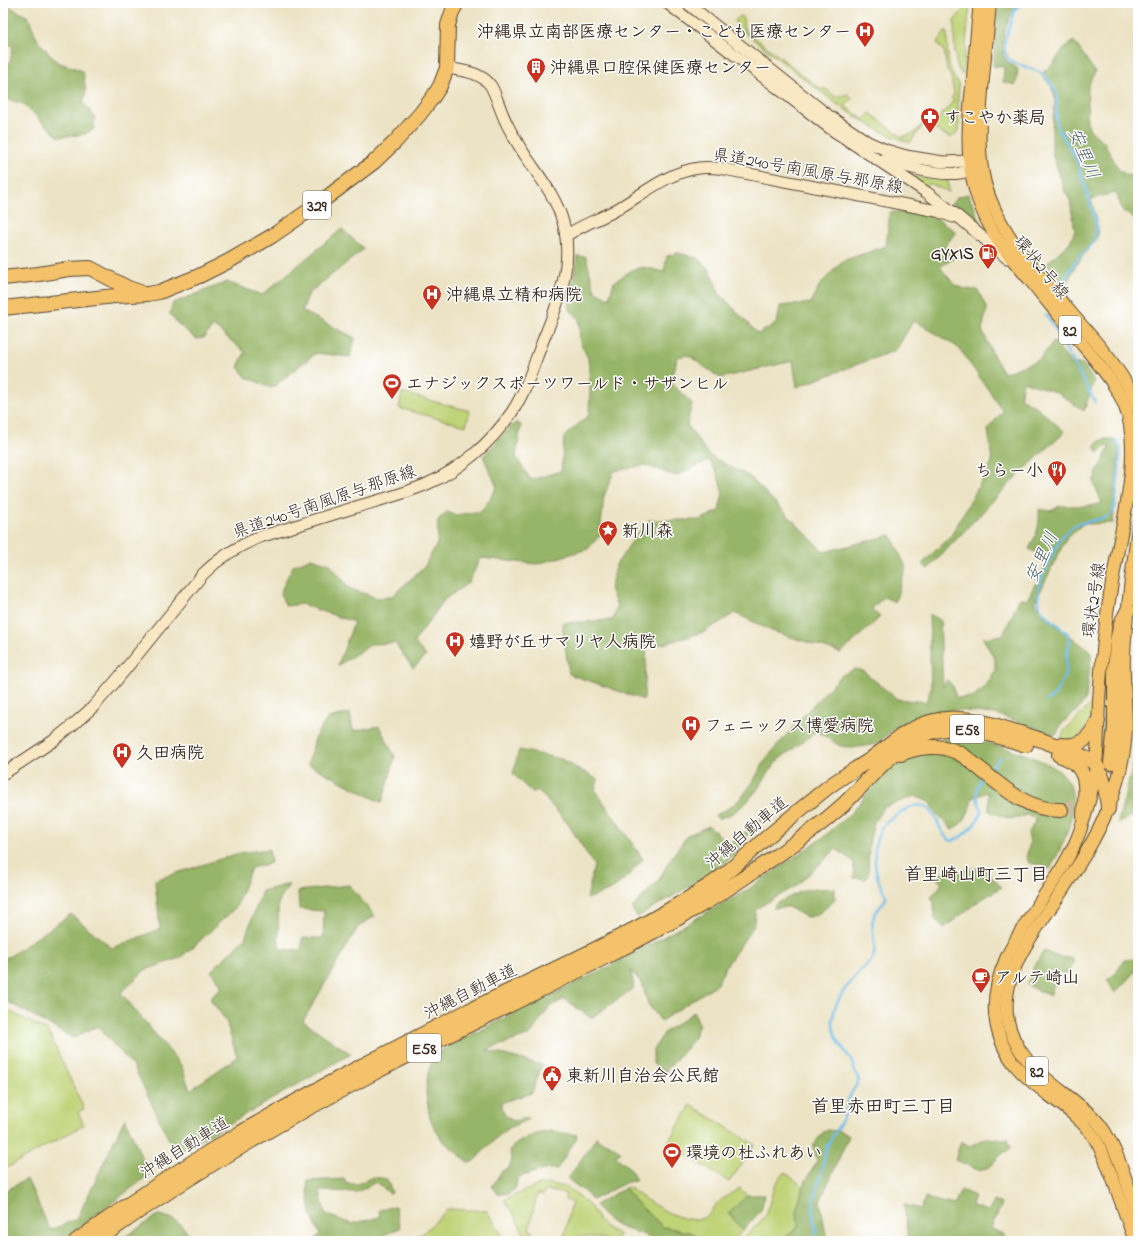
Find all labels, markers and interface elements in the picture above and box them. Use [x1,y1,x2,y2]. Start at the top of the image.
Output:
place label: 沖縄県立南部医療センター・こども医療センター [477,20,851,45]
hospital icon: 沖縄県立南部医療センター・こども医療センター [854,20,876,48]
building icon: 沖縄県口腔保健医療センター [525,56,547,84]
place label: 沖縄県口腔保健医療センター [550,56,771,81]
pharmacy icon: すこやか薬局 [919,106,941,134]
place label: すこやか薬局 [944,106,1046,131]
water label: 安里川 [1060,124,1105,184]
street label: 県道240号南風原与那原線 [711,142,905,201]
road number: 329 [303,191,331,219]
street label: 環状2号線 [1007,230,1075,306]
place label: GYXIS [931,242,974,267]
fuel station icon: GYXIS [977,242,999,270]
hospital icon: 沖縄県立精和病院 [421,283,443,311]
place label: 沖縄県立精和病院 [446,283,582,308]
road number: 82 [1059,316,1081,344]
sports icon: エナジックスポーツワールド・サザンヒル [381,372,403,400]
place label: エナジックスポーツワールド・サザンヒル [406,372,729,397]
street label: 県道240号南風原与那原線 [229,459,420,546]
place label: ちらー小 [975,459,1043,484]
restaurant icon: ちらー小 [1046,459,1068,487]
place icon: 新川森 [597,519,619,547]
place label: 新川森 [622,519,673,544]
water label: 安里川 [1020,528,1066,588]
street label: 環状2号線 [1077,561,1112,640]
hospital icon: 嬉野が丘サマリヤ人病院 [444,630,466,658]
place label: 嬉野が丘サマリヤ人病院 [469,630,656,655]
hospital icon: フェニックス博愛病院 [680,714,702,742]
place label: フェニックス博愛病院 [705,714,874,739]
road number: E58 [950,715,984,743]
hospital icon: 久田病院 [111,741,133,769]
place label: 久田病院 [136,741,204,766]
street label: 沖縄自動車道 [700,791,794,876]
district label: 首里崎山町三丁目 [904,863,1048,889]
street label: 沖縄自動車道 [420,958,522,1027]
cafe icon: アルテ崎山 [970,966,992,994]
place label: アルテ崎山 [995,966,1079,991]
road number: E58 [407,1034,441,1062]
road number: 82 [1026,1057,1048,1085]
public building icon: 東新川自治会公民館 [541,1064,563,1092]
place label: 東新川自治会公民館 [566,1064,719,1089]
district label: 首里赤田町三丁目 [811,1095,955,1121]
street label: 沖縄自動車道 [135,1111,235,1186]
sports icon: 環境の杜ふれあい [661,1141,683,1169]
place label: 環境の杜ふれあい [686,1141,822,1166]

